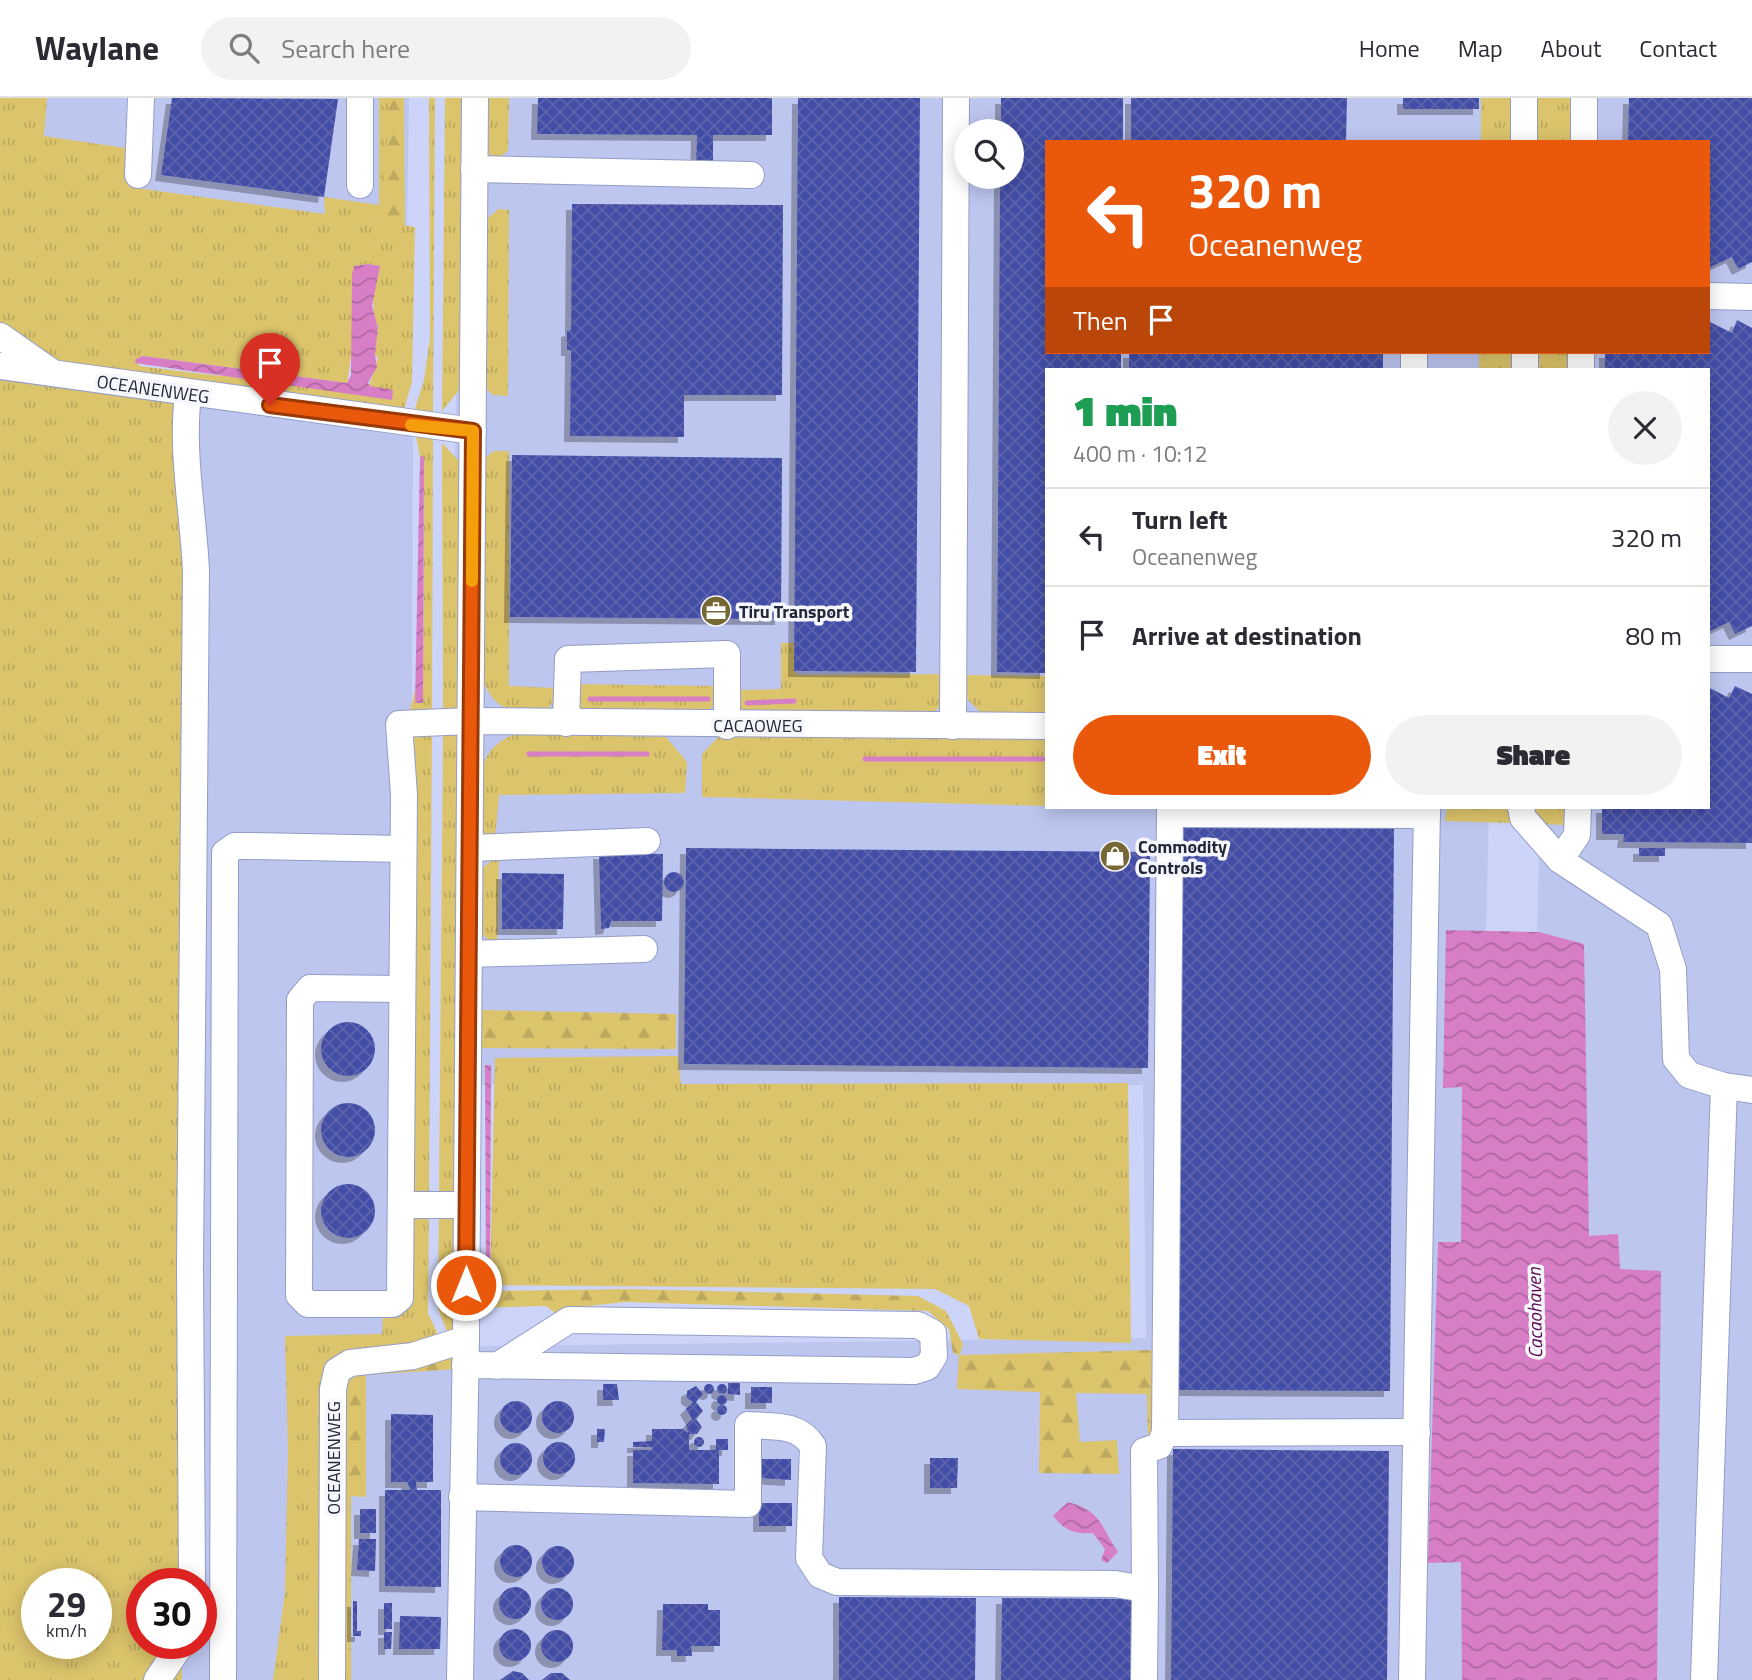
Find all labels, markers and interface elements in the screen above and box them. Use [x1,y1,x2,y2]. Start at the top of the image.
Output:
search box [201,17,691,80]
text: Waylane [35,23,159,73]
icon: search [225,29,263,67]
text: Search here [281,29,410,68]
text: Home [1359,30,1420,66]
text: Map [1458,30,1503,66]
text: About [1541,30,1601,66]
text: Contact [1639,30,1717,66]
map controls [954,119,1024,189]
button: search [954,119,1024,189]
text: 320 m [1188,152,1322,227]
icon: left [1073,168,1164,259]
text: Oceanenweg [1188,220,1362,268]
text: Then [1073,301,1128,340]
icon: arrive [1142,301,1180,339]
pin [240,333,300,405]
icon: arrive [251,344,289,382]
street label: OCEANENWEG [95,368,211,410]
text: 1 min [1073,378,1177,442]
button: close [1608,391,1682,465]
text: 400 m · 10:12 [1073,436,1208,471]
text: Turn left [1132,500,1227,539]
icon: left [1073,518,1111,556]
text: 320 m [1611,518,1682,557]
text: Oceanenweg [1132,539,1257,574]
office icon: Tiru Transport [699,594,733,628]
place label: Tiru Transport [739,598,850,625]
icon: arrive [1073,616,1111,654]
text: Arrive at destination [1132,616,1362,655]
text: 80 m [1625,616,1682,655]
street label: CACAOWEG [713,712,803,739]
button: Exit [1073,715,1371,795]
button: Share [1385,715,1682,795]
place label: Commodity Controls [1138,833,1227,881]
shop icon: Commodity Controls [1098,839,1132,873]
position arrow [429,1248,503,1322]
water label: Cacaohaven [1519,1267,1549,1359]
street label: OCEANENWEG [320,1401,347,1515]
speed limit sign: 30 [126,1568,217,1659]
text: 29 [47,1577,86,1631]
text: km/h [46,1617,87,1644]

